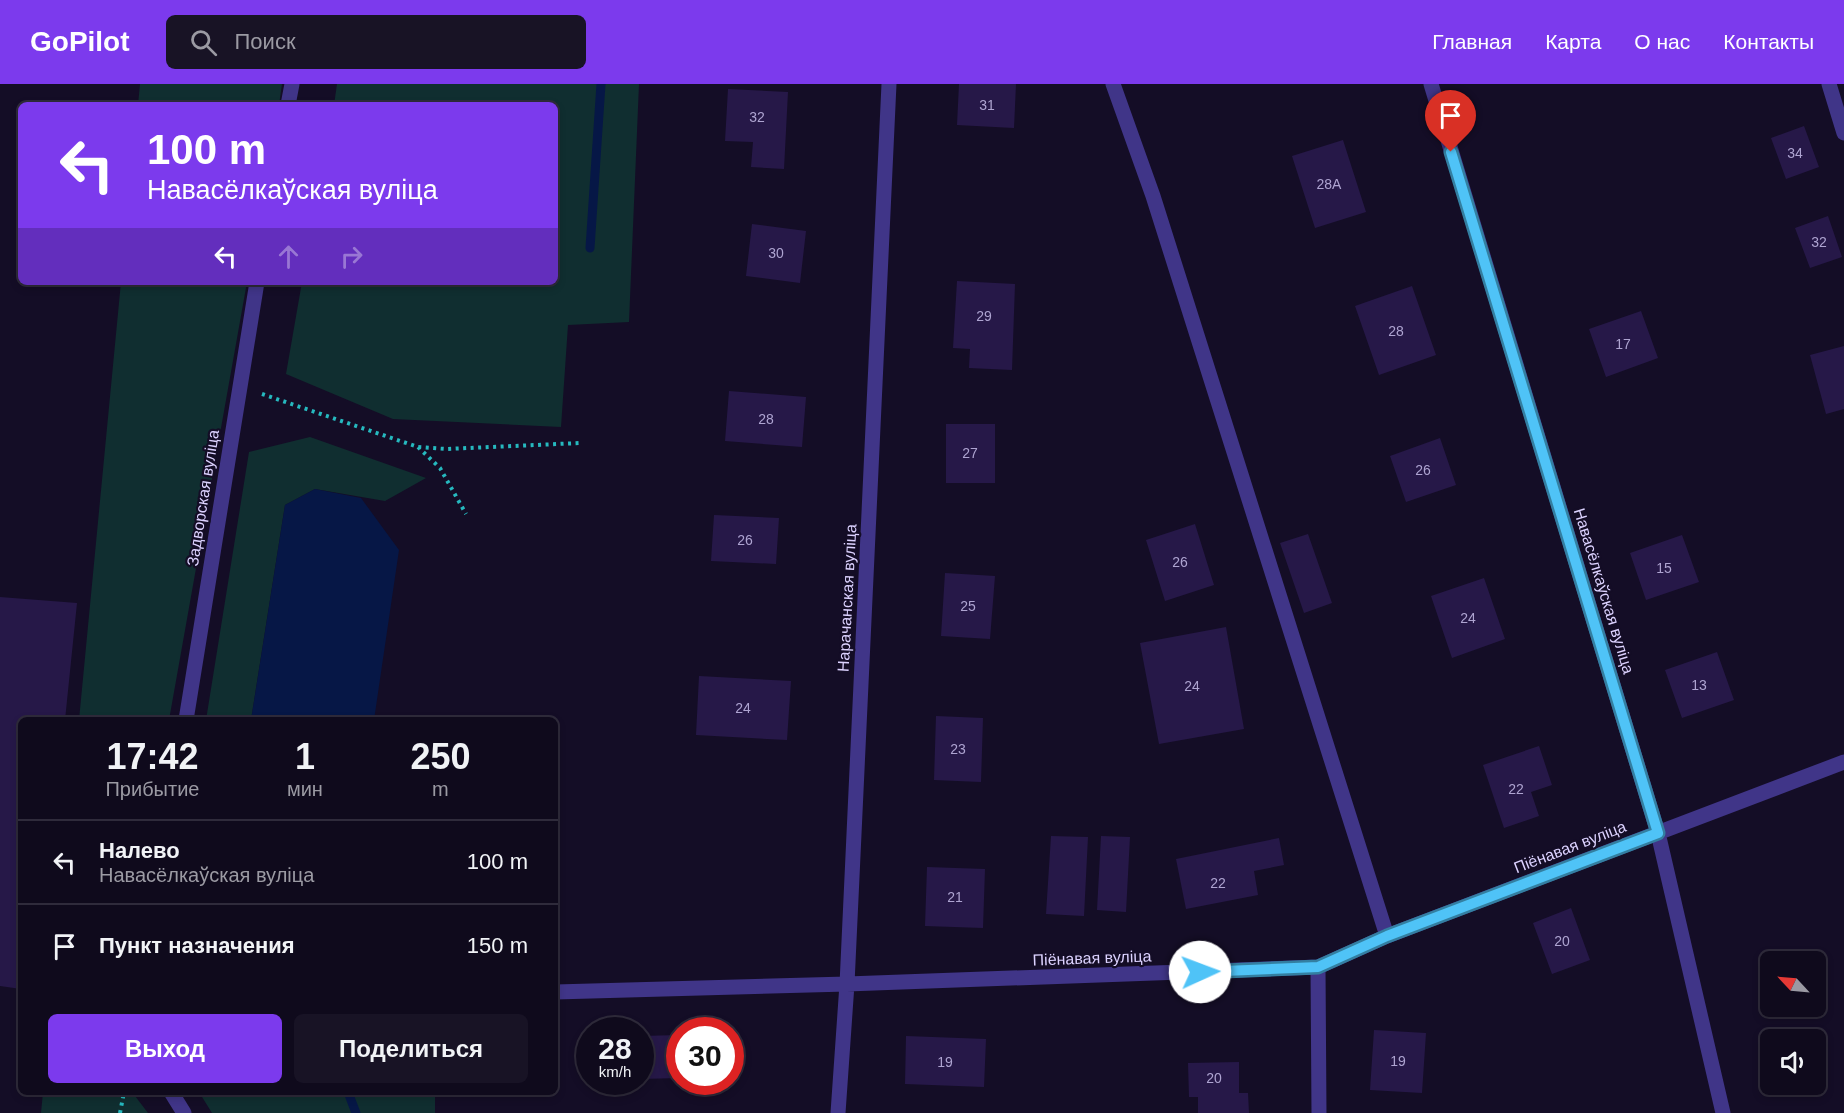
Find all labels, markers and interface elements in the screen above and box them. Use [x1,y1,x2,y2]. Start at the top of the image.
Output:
search box [166,15,586,69]
text: GoPilot [30,26,130,57]
icon: search [187,26,220,59]
text: Поиск [235,29,296,54]
text: Главная [1432,30,1512,53]
text: Карта [1545,30,1601,53]
text: О нас [1634,30,1690,53]
text: Контакты [1723,30,1814,53]
pin [1425,90,1476,152]
house number: 31 [979,97,995,113]
icon: arrive [1434,99,1467,132]
house number: 32 [749,109,765,125]
icon: left [48,126,126,204]
text: 100 m [147,126,266,173]
house number: 34 [1787,145,1803,161]
text: Навасёлкаўская вуліца [147,175,438,205]
house number: 28А [1317,176,1342,192]
house number: 32 [1811,234,1827,250]
icon: left [209,240,242,273]
icon: ahead [272,240,305,273]
icon: right [335,240,368,273]
house number: 30 [768,245,784,261]
house number: 29 [976,308,992,324]
house number: 28 [1388,323,1404,339]
house number: 17 [1615,336,1631,352]
house number: 28 [758,411,774,427]
street label: Задворская вуліца [184,428,222,568]
house number: 27 [962,445,978,461]
house number: 26 [1415,462,1431,478]
street label: Навасёлкаўская вуліца [1571,506,1637,676]
street label: Нарачанская вуліца [835,524,859,672]
house number: 26 [737,532,753,548]
house number: 26 [1172,554,1188,570]
house number: 15 [1656,560,1672,576]
house number: 25 [960,598,976,614]
house number: 24 [1460,610,1476,626]
house number: 13 [1691,677,1707,693]
house number: 24 [1184,678,1200,694]
house number: 24 [735,700,751,716]
text: 17:42 [106,736,199,777]
text: 1 [295,736,315,777]
text: 250 [410,736,470,777]
house number: 23 [950,741,966,757]
text: Прибытие [105,778,199,800]
text: мин [287,778,323,800]
text: m [432,778,449,800]
house number: 22 [1508,781,1524,797]
street label: Піёнавая вуліца [1512,818,1629,876]
text: Налево [99,838,180,863]
icon: left [48,846,81,879]
text: 100 m [467,849,528,874]
text: Навасёлкаўская вуліца [99,864,314,886]
house number: 22 [1210,875,1226,891]
house number: 21 [947,889,963,905]
icon: arrive [48,930,81,963]
text: Пункт назначения [99,933,295,958]
text: 150 m [467,933,528,958]
house number: 20 [1554,933,1570,949]
position arrow [1168,940,1232,1004]
street label: Піёнавая вуліца [1032,947,1152,969]
north arrow [1760,951,1826,1017]
map controls [1760,951,1826,1095]
button: Выход [48,1014,282,1083]
button: Поделиться [294,1014,528,1083]
speed limit sign: 30 [666,1017,744,1095]
button: sound [1760,1029,1826,1095]
text: 28 [598,1032,632,1065]
house number: 19 [1390,1053,1406,1069]
house number: 19 [937,1054,953,1070]
text: km/h [599,1063,631,1080]
house number: 20 [1206,1070,1222,1086]

